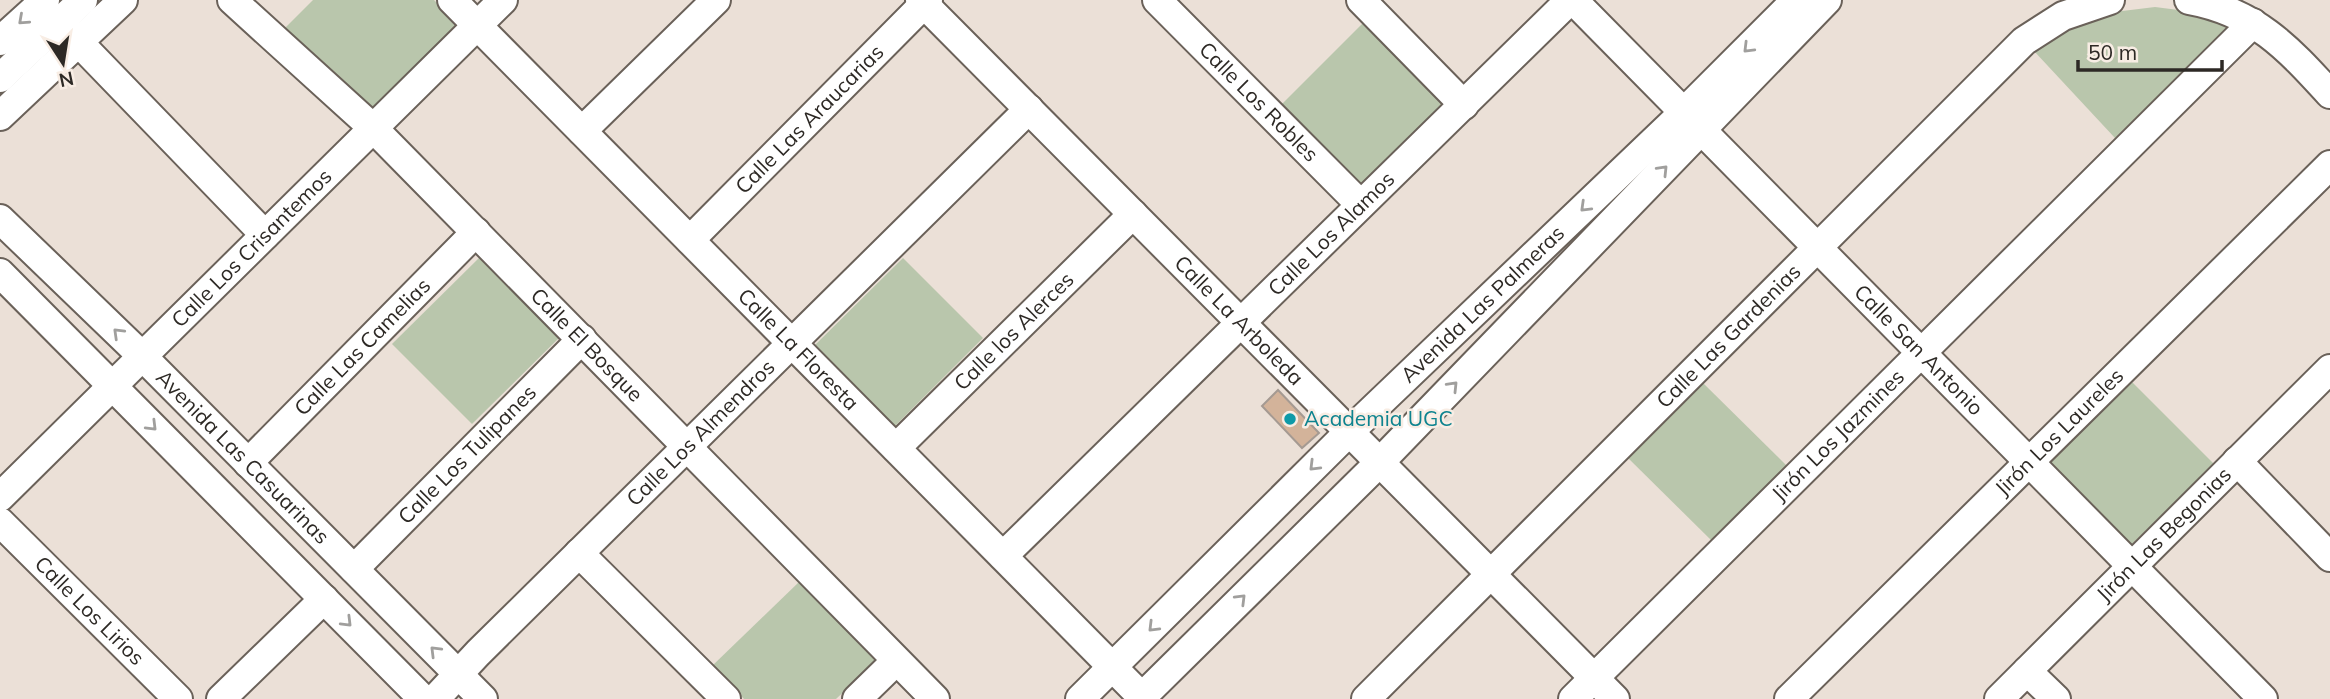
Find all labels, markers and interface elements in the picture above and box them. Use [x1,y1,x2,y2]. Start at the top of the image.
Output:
one-way arrow [18,12,31,25]
north arrow [28,28,98,98]
scale bar [2078,28,2222,72]
street label: Calle Los Robles [1194,36,1324,167]
street label: Calle Las Araucarias [729,38,889,199]
text: 50 m [2088,39,2137,65]
one-way arrow [1743,40,1756,53]
text: N [57,66,76,93]
street label: Calle Los Crisantemos [166,163,337,332]
street label: Calle Los Alamos [1262,166,1399,301]
one-way arrow [1655,166,1668,179]
one-way arrow [1580,199,1593,212]
street label: Avenida Las Palmeras [1395,219,1569,388]
street label: Calle La Arboleda [1169,250,1309,390]
street label: Calle Las Gardenias [1650,258,1806,413]
street label: Calle los Alerces [948,266,1079,395]
street label: Calle Las Camelias [288,272,435,421]
street label: Calle San Antonio [1849,279,1989,420]
street label: Calle El Bosque [526,282,649,407]
street label: Calle La Floresta [733,283,865,415]
one-way arrow [114,329,127,342]
street label: Calle Los Almendros [620,354,780,511]
street label: Jirón Los Laureles [1989,362,2129,500]
street label: Jirón Los Jazmines [1766,363,1909,506]
street label: Avenida Las Casuarinas [151,364,335,549]
street label: Calle Los Tulipanes [392,379,541,529]
one-way arrow [1445,381,1458,394]
place label: Academia UGC [1304,405,1453,431]
marker: Academia UGC [1282,411,1298,427]
one-way arrow [144,417,157,430]
one-way arrow [1310,458,1323,471]
street label: Jirón Las Begonias [2090,461,2236,607]
street label: Calle Los Lirios [30,550,150,670]
one-way arrow [1232,595,1245,608]
one-way arrow [339,614,351,626]
one-way arrow [1148,618,1161,631]
one-way arrow [430,646,443,659]

